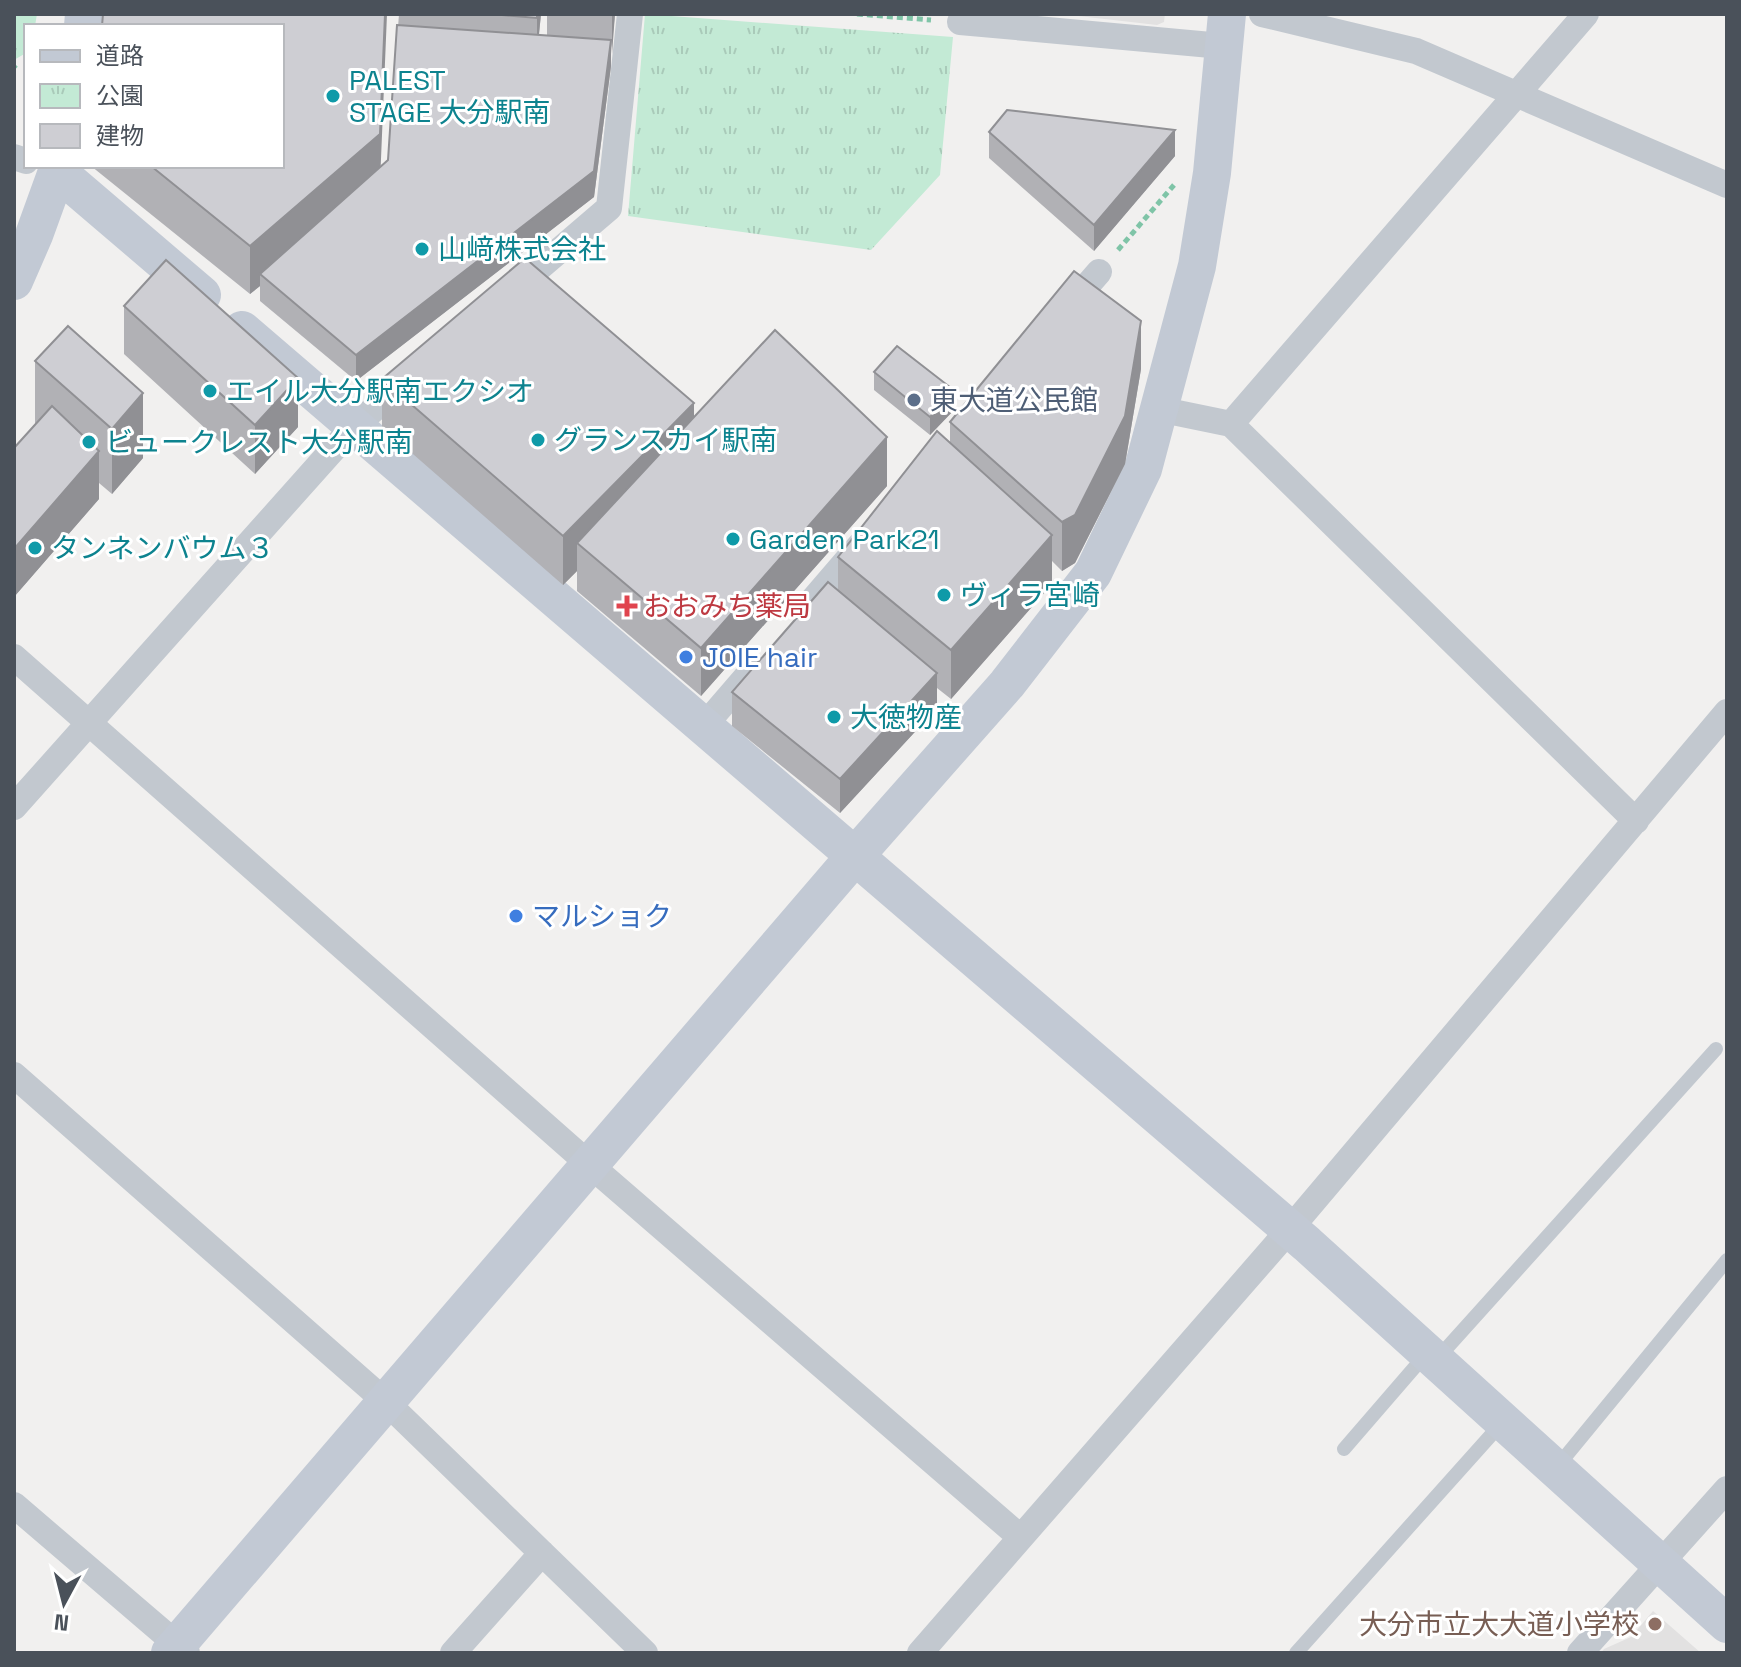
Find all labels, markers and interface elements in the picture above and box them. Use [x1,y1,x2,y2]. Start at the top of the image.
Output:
legend [24,24,284,168]
text: 道路 [96,40,144,71]
place label: PALEST STAGE 大分駅南 [349,62,551,130]
text: 公園 [96,80,144,111]
marker: PALEST STAGE 大分駅南 [324,87,342,105]
text: 建物 [96,120,144,151]
place label: 山﨑株式会社 [438,231,606,267]
marker: 山﨑株式会社 [413,240,431,258]
place label: エイル大分駅南エクシオ [226,373,534,409]
marker: エイル大分駅南エクシオ [201,382,219,400]
place label: 東大道公民館 [930,382,1098,418]
marker: 東大道公民館 [905,391,923,409]
place label: グランスカイ駅南 [554,422,777,458]
place label: ビュークレスト大分駅南 [105,424,413,460]
marker: グランスカイ駅南 [529,431,547,449]
marker: ビュークレスト大分駅南 [80,433,98,451]
place label: Garden Park21 [749,521,939,557]
place label: タンネンバウム３ [51,530,274,566]
marker: Garden Park21 [724,530,742,548]
marker: タンネンバウム３ [26,539,44,557]
place label: ヴィラ宮崎 [960,577,1100,613]
marker: ヴィラ宮崎 [935,586,953,604]
place label: おおみち薬局 [643,588,811,624]
marker: おおみち薬局 [618,597,636,615]
place label: JOIE hair [702,639,817,675]
marker: JOIE hair [677,648,695,666]
place label: 大徳物産 [850,699,962,735]
marker: 大徳物産 [825,708,843,726]
place label: マルショク [532,898,672,934]
marker: マルショク [507,907,525,925]
north arrow [24,1563,104,1643]
place label: 大分市立大大道小学校 [1359,1606,1639,1642]
text: N [53,1608,71,1638]
marker: 大分市立大大道小学校 [1646,1615,1664,1633]

